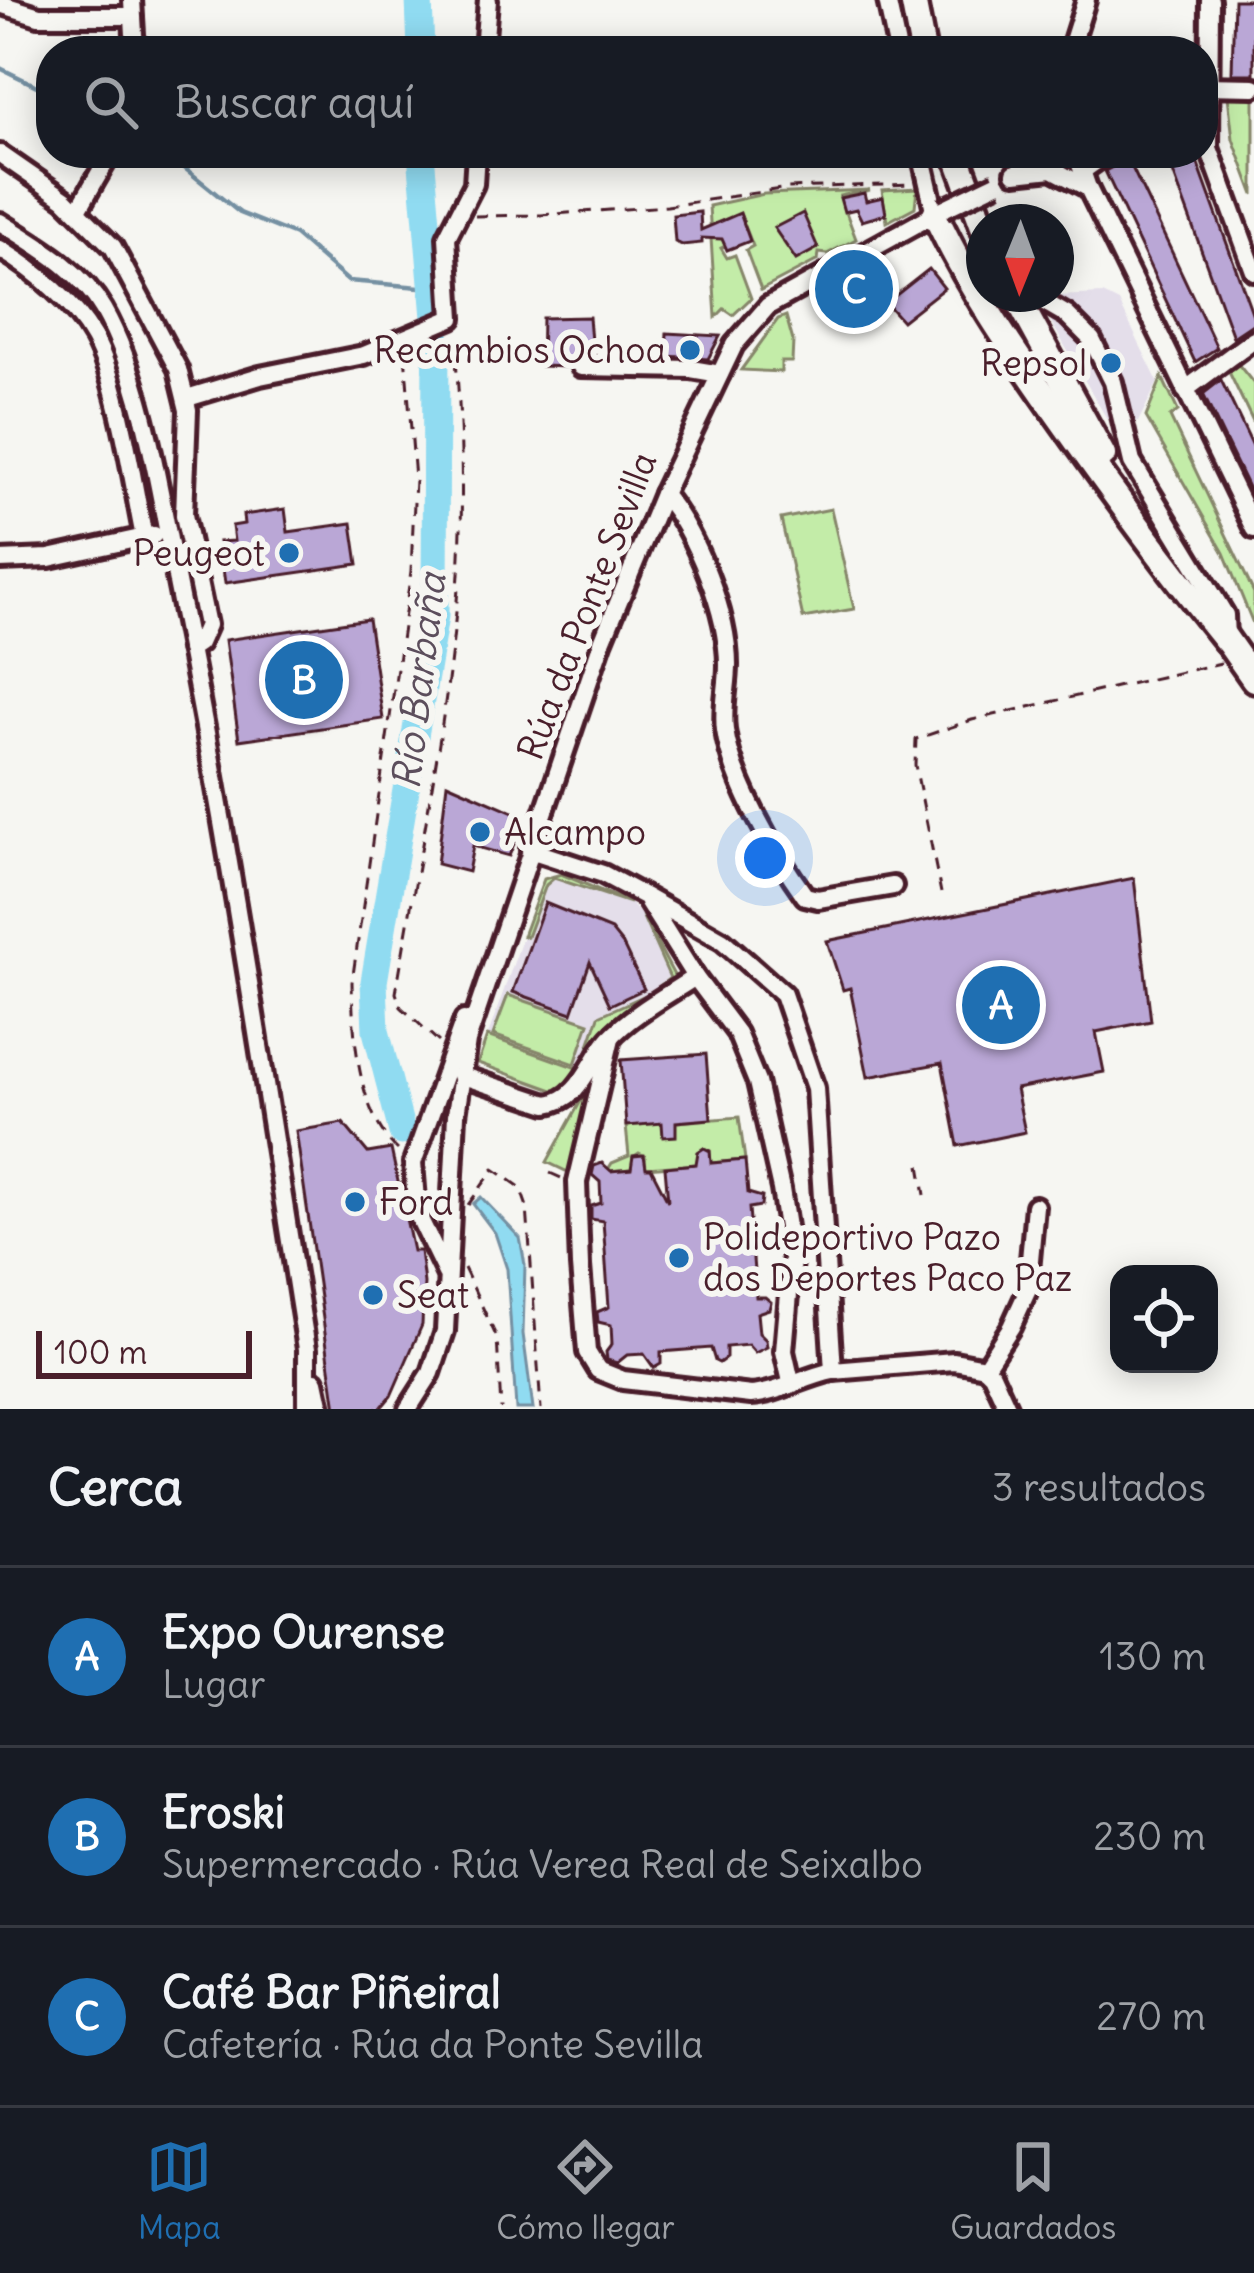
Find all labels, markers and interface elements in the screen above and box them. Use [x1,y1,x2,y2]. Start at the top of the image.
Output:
search box [36,36,1218,168]
icon: search [78,69,144,135]
text: Buscar aquí [174,74,414,130]
north arrow [966,204,1074,312]
pin: C [815,244,893,334]
place label: Recambios Ochoa [373,328,666,373]
marker: Recambios Ochoa [677,337,703,363]
place label: Repsol [980,341,1087,386]
marker: Repsol [1098,350,1124,376]
street label: Rúa da Ponte Sevilla [508,446,666,766]
place label: Peugeot [133,531,265,576]
marker: Peugeot [276,540,302,566]
water label: Río Barbaña [381,569,457,792]
pin: B [265,635,343,725]
place label: Alcampo [504,810,646,855]
marker: Alcampo [467,819,493,845]
your location [735,828,795,888]
pin: A [962,960,1040,1050]
place label: Ford [379,1180,453,1225]
marker: Ford [342,1189,368,1215]
place label: Polideportivo Pazo dos Deportes Paco Paz [703,1215,1072,1301]
marker: Polideportivo Pazo dos Deportes Paco Paz [666,1245,692,1271]
map controls [1110,1265,1218,1373]
button: locate [1110,1265,1218,1373]
place label: Seat [397,1273,469,1318]
marker: Seat [360,1282,386,1308]
scale bar [36,1325,252,1378]
text: 100 m [54,1331,147,1373]
text: Cerca [48,1455,183,1519]
text: 3 resultados [992,1463,1206,1512]
text: Expo Ourense [162,1604,445,1660]
text: A [74,1632,100,1681]
text: 130 m [1099,1632,1206,1681]
text: Lugar [162,1660,265,1709]
text: Eroski [162,1784,285,1840]
text: B [74,1812,100,1861]
text: 230 m [1093,1812,1206,1861]
text: Supermercado · Rúa Verea Real de Seixalbo [162,1840,923,1889]
text: Café Bar Piñeiral [162,1964,501,2020]
text: C [74,1992,100,2041]
text: 270 m [1096,1992,1206,2041]
text: Cafetería · Rúa da Ponte Sevilla [162,2020,703,2069]
tab: Mapa [138,2134,221,2248]
tab: Cómo llegar [496,2134,675,2248]
tab: Guardados [950,2134,1116,2248]

